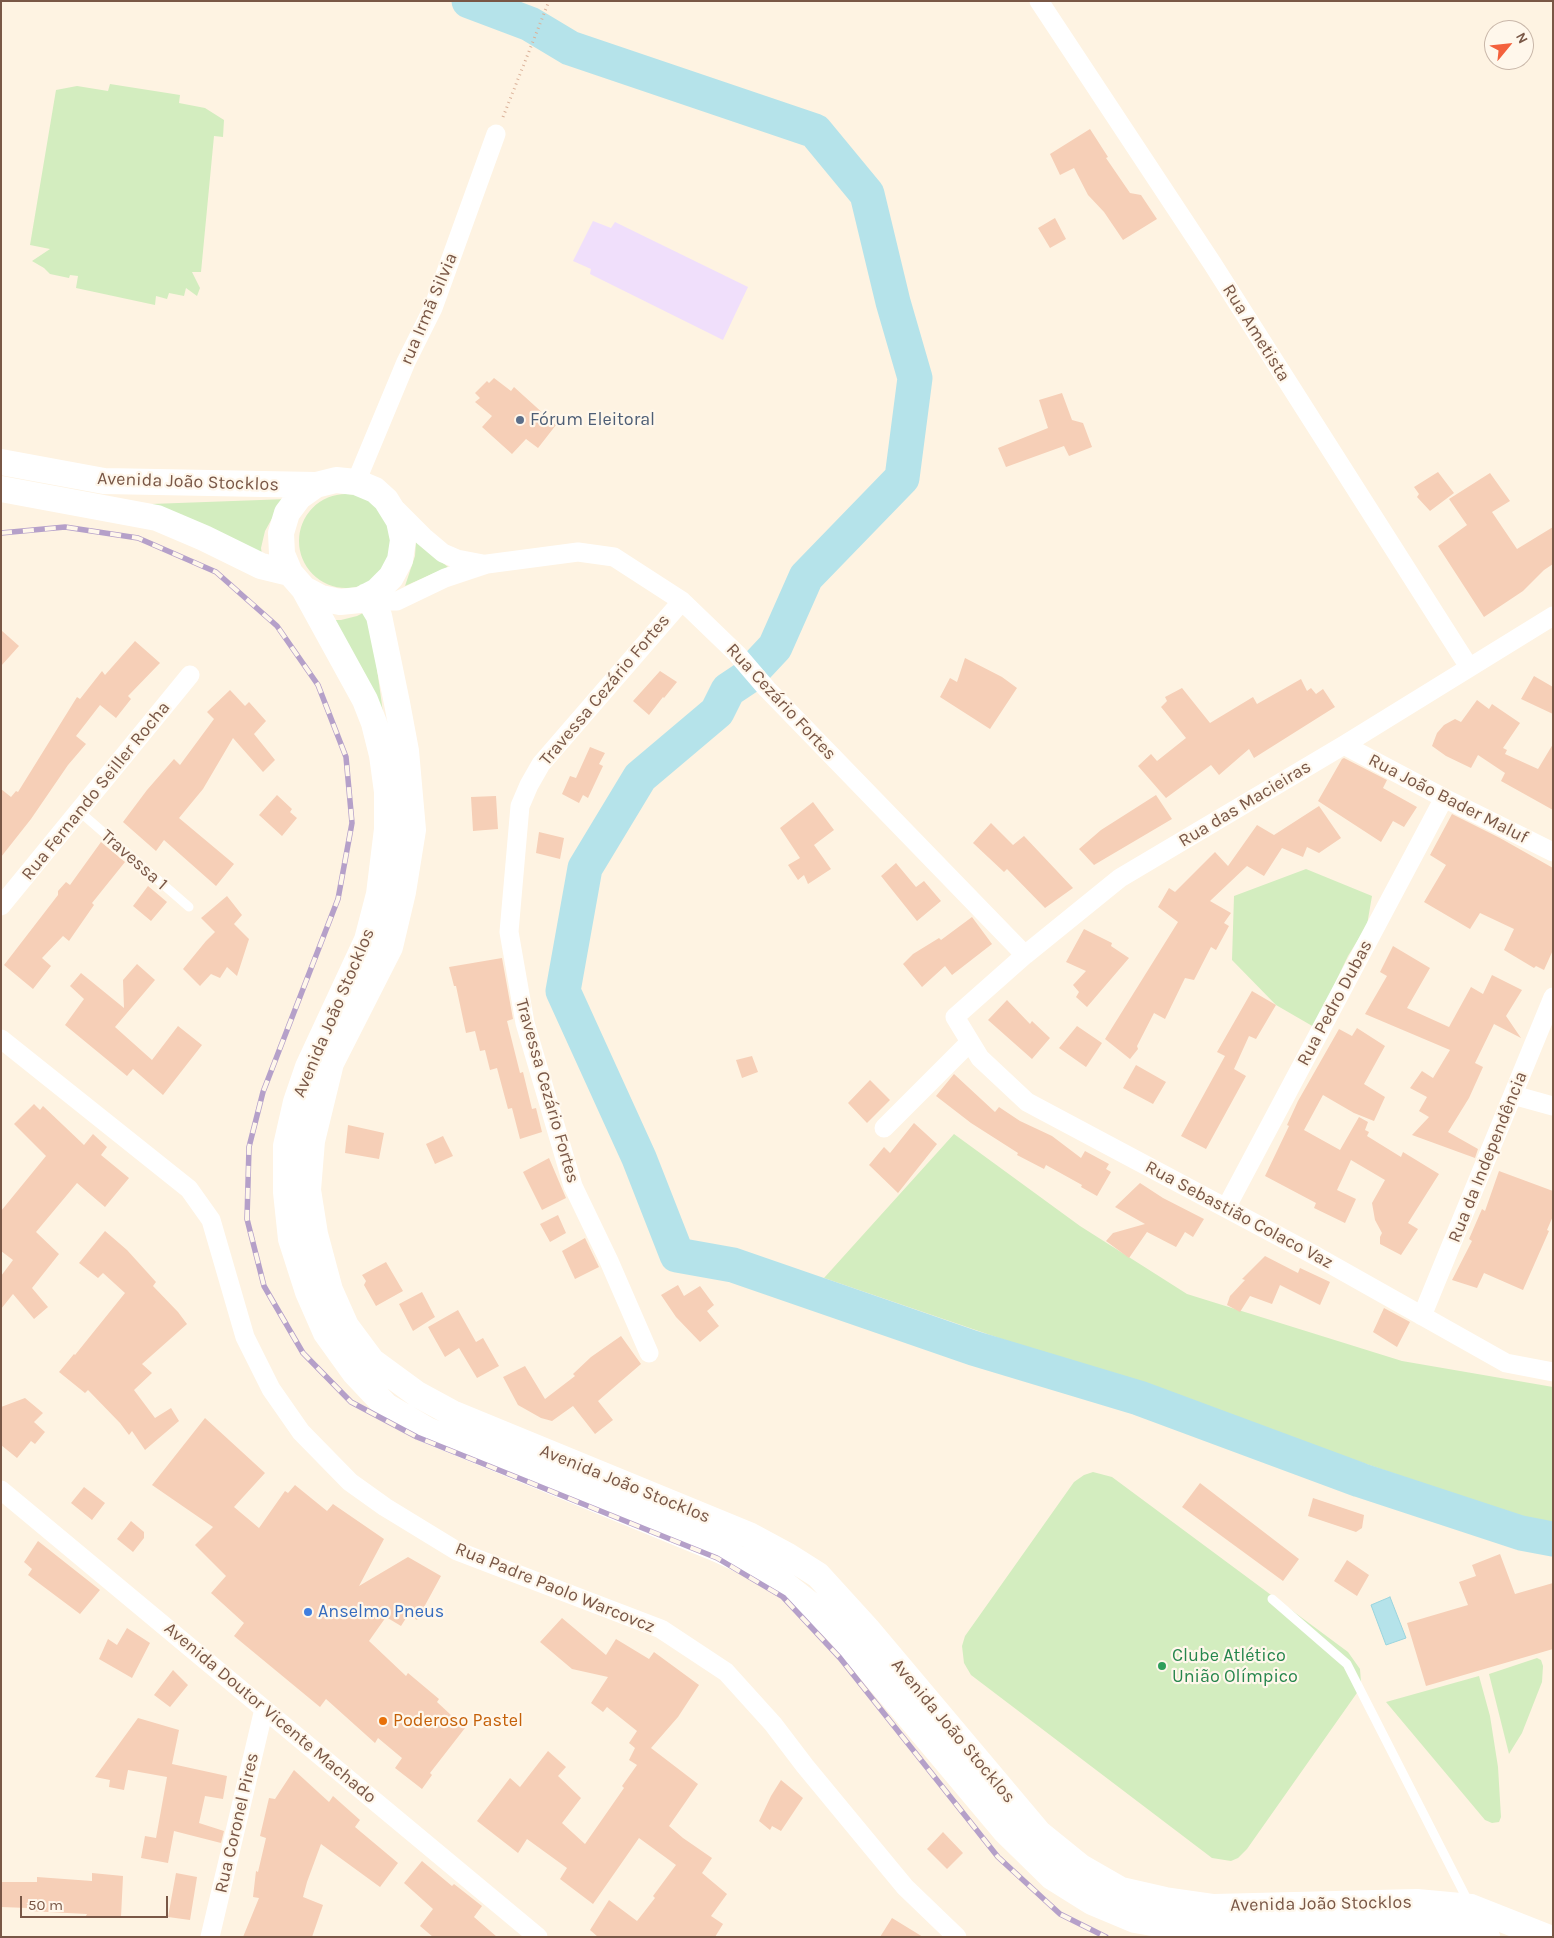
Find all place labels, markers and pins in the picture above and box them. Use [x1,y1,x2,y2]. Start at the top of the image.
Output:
place label: Fórum Eleitoral [530,409,655,431]
marker: Fórum Eleitoral [514,414,526,426]
place label: Anselmo Pneus [318,1601,444,1623]
marker: Anselmo Pneus [302,1606,314,1618]
place label: Clube Atlético União Olímpico [1172,1645,1298,1688]
marker: Clube Atlético União Olímpico [1156,1660,1168,1672]
place label: Poderoso Pastel [393,1710,523,1732]
marker: Poderoso Pastel [377,1715,389,1727]

